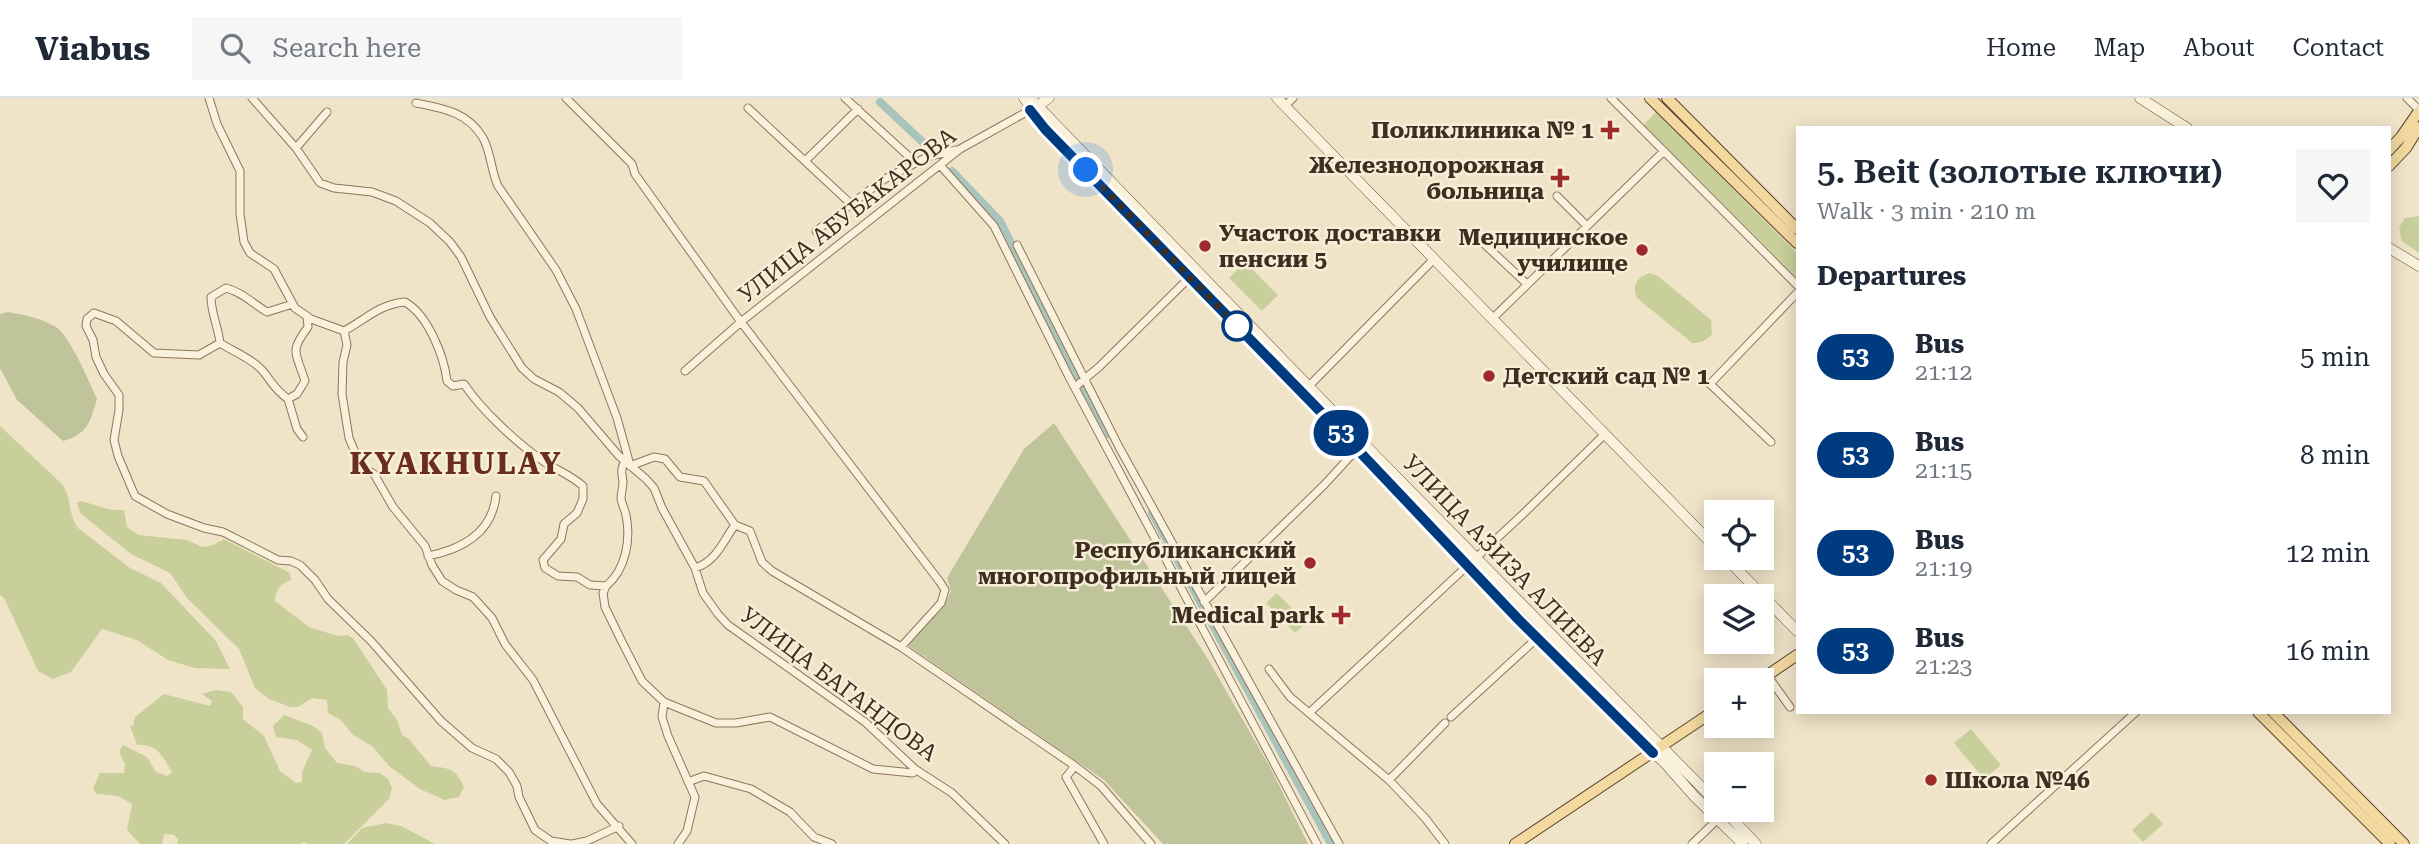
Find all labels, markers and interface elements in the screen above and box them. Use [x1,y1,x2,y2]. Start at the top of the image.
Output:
search box [192,17,682,80]
text: Viabus [35,29,150,68]
icon: search [216,29,254,67]
text: Search here [272,33,421,63]
text: Home [1986,34,2056,62]
text: Map [2094,34,2145,62]
text: About [2183,34,2254,62]
text: Contact [2292,34,2384,62]
place label: Поликлиника № 1 [1371,117,1594,144]
marker: Поликлиника № 1 [1600,120,1620,140]
street label: УЛИЦА АБУБАКАРОВА [733,122,961,309]
button: heart [2296,149,2370,223]
your location [1068,152,1103,187]
place label: Железнодорожная больница [1309,152,1544,205]
text: 5. Beit (золотые ключи) [1817,152,2222,191]
marker: Железнодорожная больница [1550,168,1570,188]
text: Walk · 3 min · 210 m [1817,198,2036,225]
place label: Участок доставки пенсии 5 [1219,220,1441,273]
place label: Медицинское училище [1458,224,1628,277]
marker: Участок доставки пенсии 5 [1197,238,1213,254]
marker: Медицинское училище [1634,242,1650,258]
text: Departures [1817,261,1966,291]
unlabelled marker [1222,311,1252,341]
text: Bus [1915,329,1964,359]
text: 5 min [2300,342,2370,372]
text: 53 [1842,343,1869,371]
text: 21:12 [1915,359,1972,386]
place label: Детский сад № 1 [1503,363,1710,390]
marker: Детский сад № 1 [1481,368,1497,384]
line badge: 53 [1310,410,1372,456]
text: 53 [1328,419,1354,447]
text: Bus [1915,427,1964,457]
text: 8 min [2300,440,2370,470]
text: 53 [1842,441,1869,469]
district label: KYAKHULAY [350,446,562,481]
street label: УЛИЦА АЗИЗА АЛИЕВА [1397,450,1612,671]
text: 21:15 [1915,457,1972,484]
map controls [1704,500,1774,822]
button: locate [1704,500,1774,570]
text: Bus [1915,525,1964,555]
place label: Республиканский многопрофильный лицей [978,537,1296,590]
text: 12 min [2286,538,2370,568]
text: 53 [1842,539,1869,567]
marker: Республиканский многопрофильный лицей [1302,555,1318,571]
text: 21:19 [1915,555,1972,582]
button: layers [1704,584,1774,654]
street label: УЛИЦА БАГАНДОВА [735,602,942,767]
place label: Medical park [1171,602,1325,629]
marker: Medical park [1331,605,1351,625]
text: Bus [1915,623,1964,653]
text: 16 min [2286,636,2370,666]
text: 53 [1842,637,1869,665]
text: 21:23 [1915,653,1972,680]
button: + [1704,668,1774,738]
button: − [1704,752,1774,822]
place label: Школа №46 [1945,767,2090,794]
marker: Школа №46 [1923,772,1939,788]

